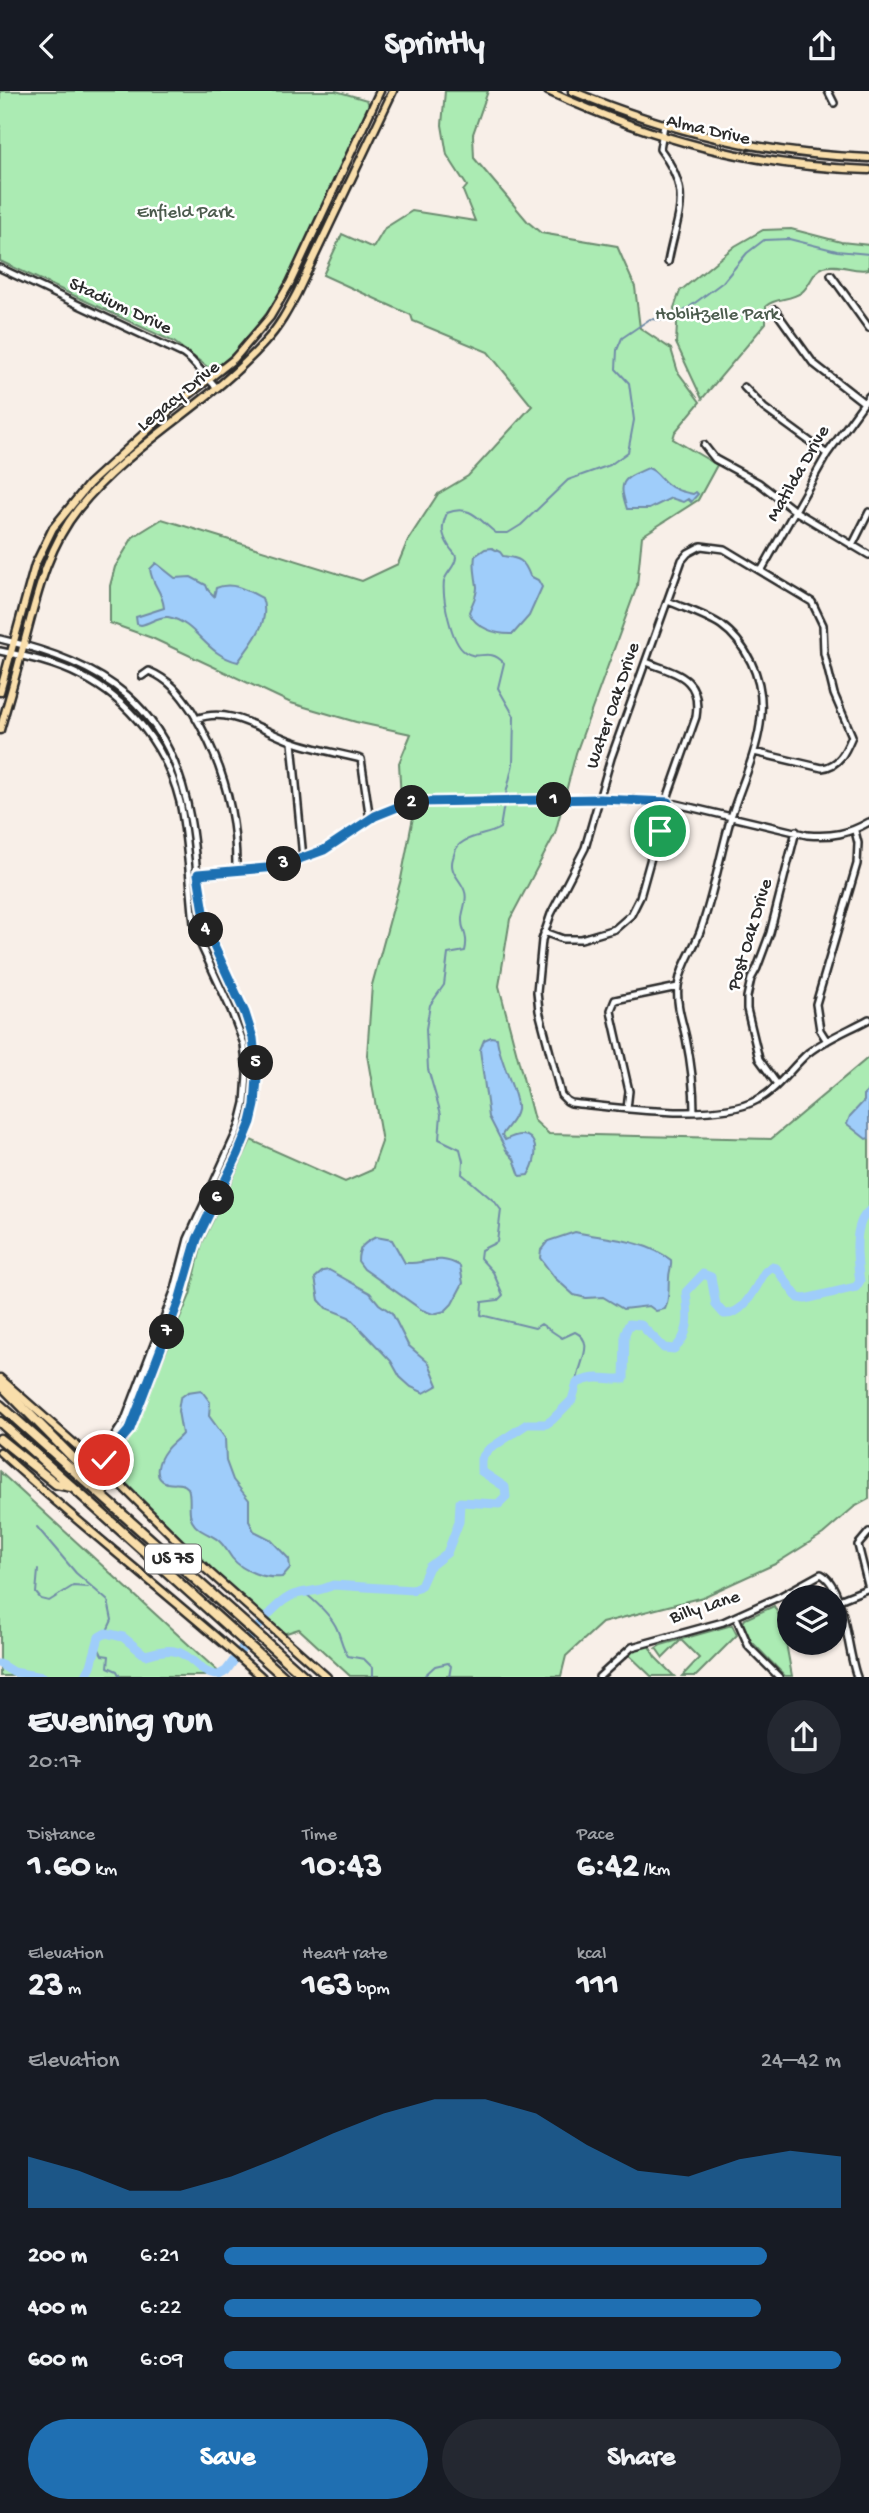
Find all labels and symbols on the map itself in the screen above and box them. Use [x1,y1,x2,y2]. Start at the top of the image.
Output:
street label: Alma Drive [664,110,752,152]
park label: Enfield Park [137,202,235,225]
street label: Stadium Drive [65,273,175,341]
park label: Hoblitzelle Park [655,304,780,327]
street label: Legacy Drive [133,357,225,437]
street label: Matilda Drive [762,422,836,526]
street label: Water Oak Drive [582,640,646,772]
pin: 1 [536,783,572,817]
pin: 2 [394,785,430,821]
pin [630,801,690,861]
pin: 3 [266,847,302,881]
street label: Post Oak Drive [723,876,779,995]
pin: 4 [188,913,224,947]
pin: 5 [238,1045,274,1081]
pin: 6 [200,1181,234,1215]
pin: 7 [150,1315,184,1349]
pin [74,1430,134,1490]
road number: US 75 [145,1545,201,1574]
street label: Billy Lane [666,1586,743,1630]

